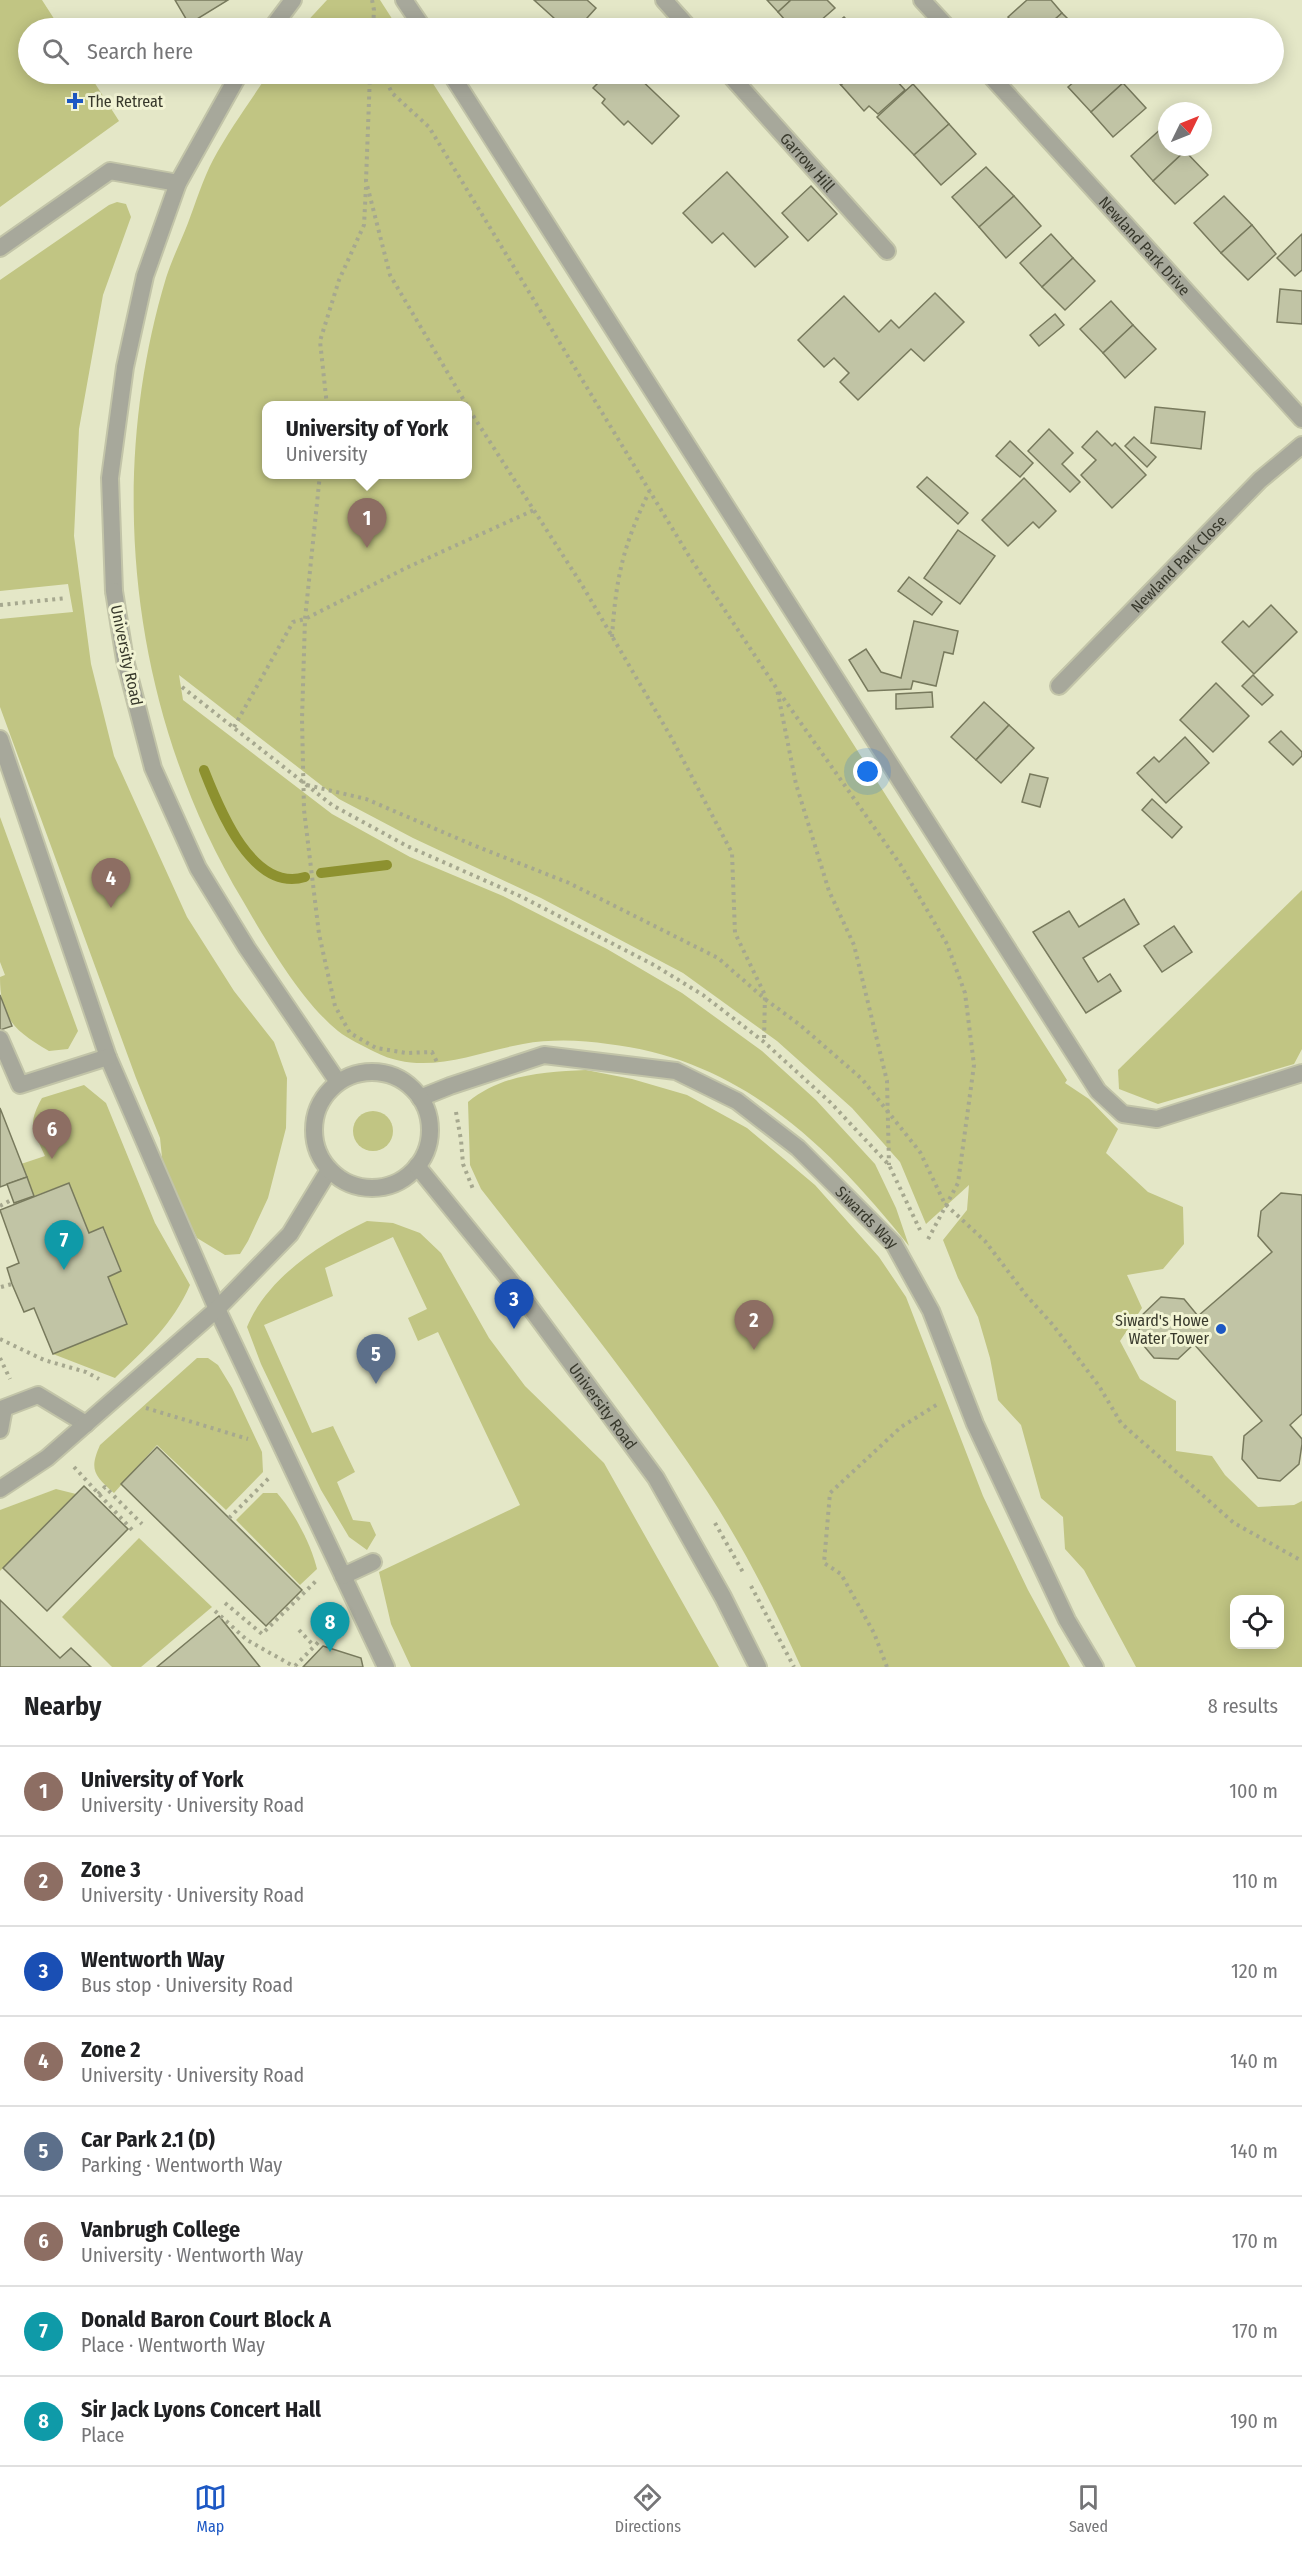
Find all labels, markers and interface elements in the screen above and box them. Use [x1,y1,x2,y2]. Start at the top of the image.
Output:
search box [18,18,1284,84]
icon: search [39,35,72,68]
text: Search here [87,38,193,65]
marker: The Retreat [66,92,84,110]
place label: The Retreat [88,92,164,111]
north arrow [1158,102,1212,156]
street label: Garrow Hill [776,129,838,196]
street label: Newland Park Drive [1095,193,1194,300]
popup [262,401,472,479]
text: University of York [286,415,448,442]
text: University [286,442,368,466]
pin: 1 [348,498,386,548]
street label: Newland Park Close [1127,511,1230,617]
street label: University Road [107,603,146,707]
your location [853,757,882,786]
pin: 4 [92,858,130,908]
pin: 6 [32,1110,72,1159]
street label: Siwards Way [832,1182,903,1253]
pin: 7 [44,1220,84,1270]
pin: 3 [494,1280,534,1329]
pin: 2 [734,1300,774,1350]
place label: Siward's Howe Water Tower [1115,1311,1209,1348]
marker: Siward's Howe Water Tower [1214,1322,1228,1336]
pin: 5 [356,1334,395,1384]
street label: University Road [565,1360,641,1453]
map controls [1230,1595,1284,1649]
button: locate [1230,1595,1284,1649]
pin: 8 [310,1602,350,1652]
text: Nearby [24,1691,101,1722]
text: 8 results [1208,1694,1278,1718]
text: University of York [81,1766,243,1793]
text: 1 [39,1779,48,1803]
text: 100 m [1229,1779,1278,1803]
text: University · University Road [81,1793,304,1817]
text: Zone 3 [81,1856,141,1883]
text: 2 [39,1869,48,1893]
text: 110 m [1232,1869,1278,1893]
text: University · University Road [81,1883,304,1907]
text: Wentworth Way [81,1946,224,1973]
text: 3 [39,1959,48,1983]
text: 120 m [1231,1959,1278,1983]
text: Bus stop · University Road [81,1973,293,1997]
text: Zone 2 [81,2036,141,2063]
text: 4 [38,2049,49,2073]
text: 140 m [1230,2049,1278,2073]
text: University · University Road [81,2063,304,2087]
text: Car Park 2.1 (D) [81,2126,215,2153]
text: 5 [39,2139,48,2163]
text: 140 m [1230,2139,1278,2163]
text: Parking · Wentworth Way [81,2153,282,2177]
text: Vanbrugh College [81,2216,240,2243]
text: 6 [38,2229,49,2253]
text: 170 m [1232,2229,1278,2253]
text: University · Wentworth Way [81,2243,303,2267]
text: Donald Baron Court Block A [81,2306,331,2333]
text: 7 [39,2319,48,2343]
text: 170 m [1232,2319,1278,2343]
text: Place · Wentworth Way [81,2333,265,2357]
text: Sir Jack Lyons Concert Hall [81,2396,321,2423]
text: 8 [38,2409,49,2433]
text: 190 m [1230,2409,1278,2433]
text: Place [81,2423,124,2447]
tab: Map [194,2481,227,2536]
tab: Directions [615,2481,681,2536]
tab: Saved [1069,2481,1108,2536]

